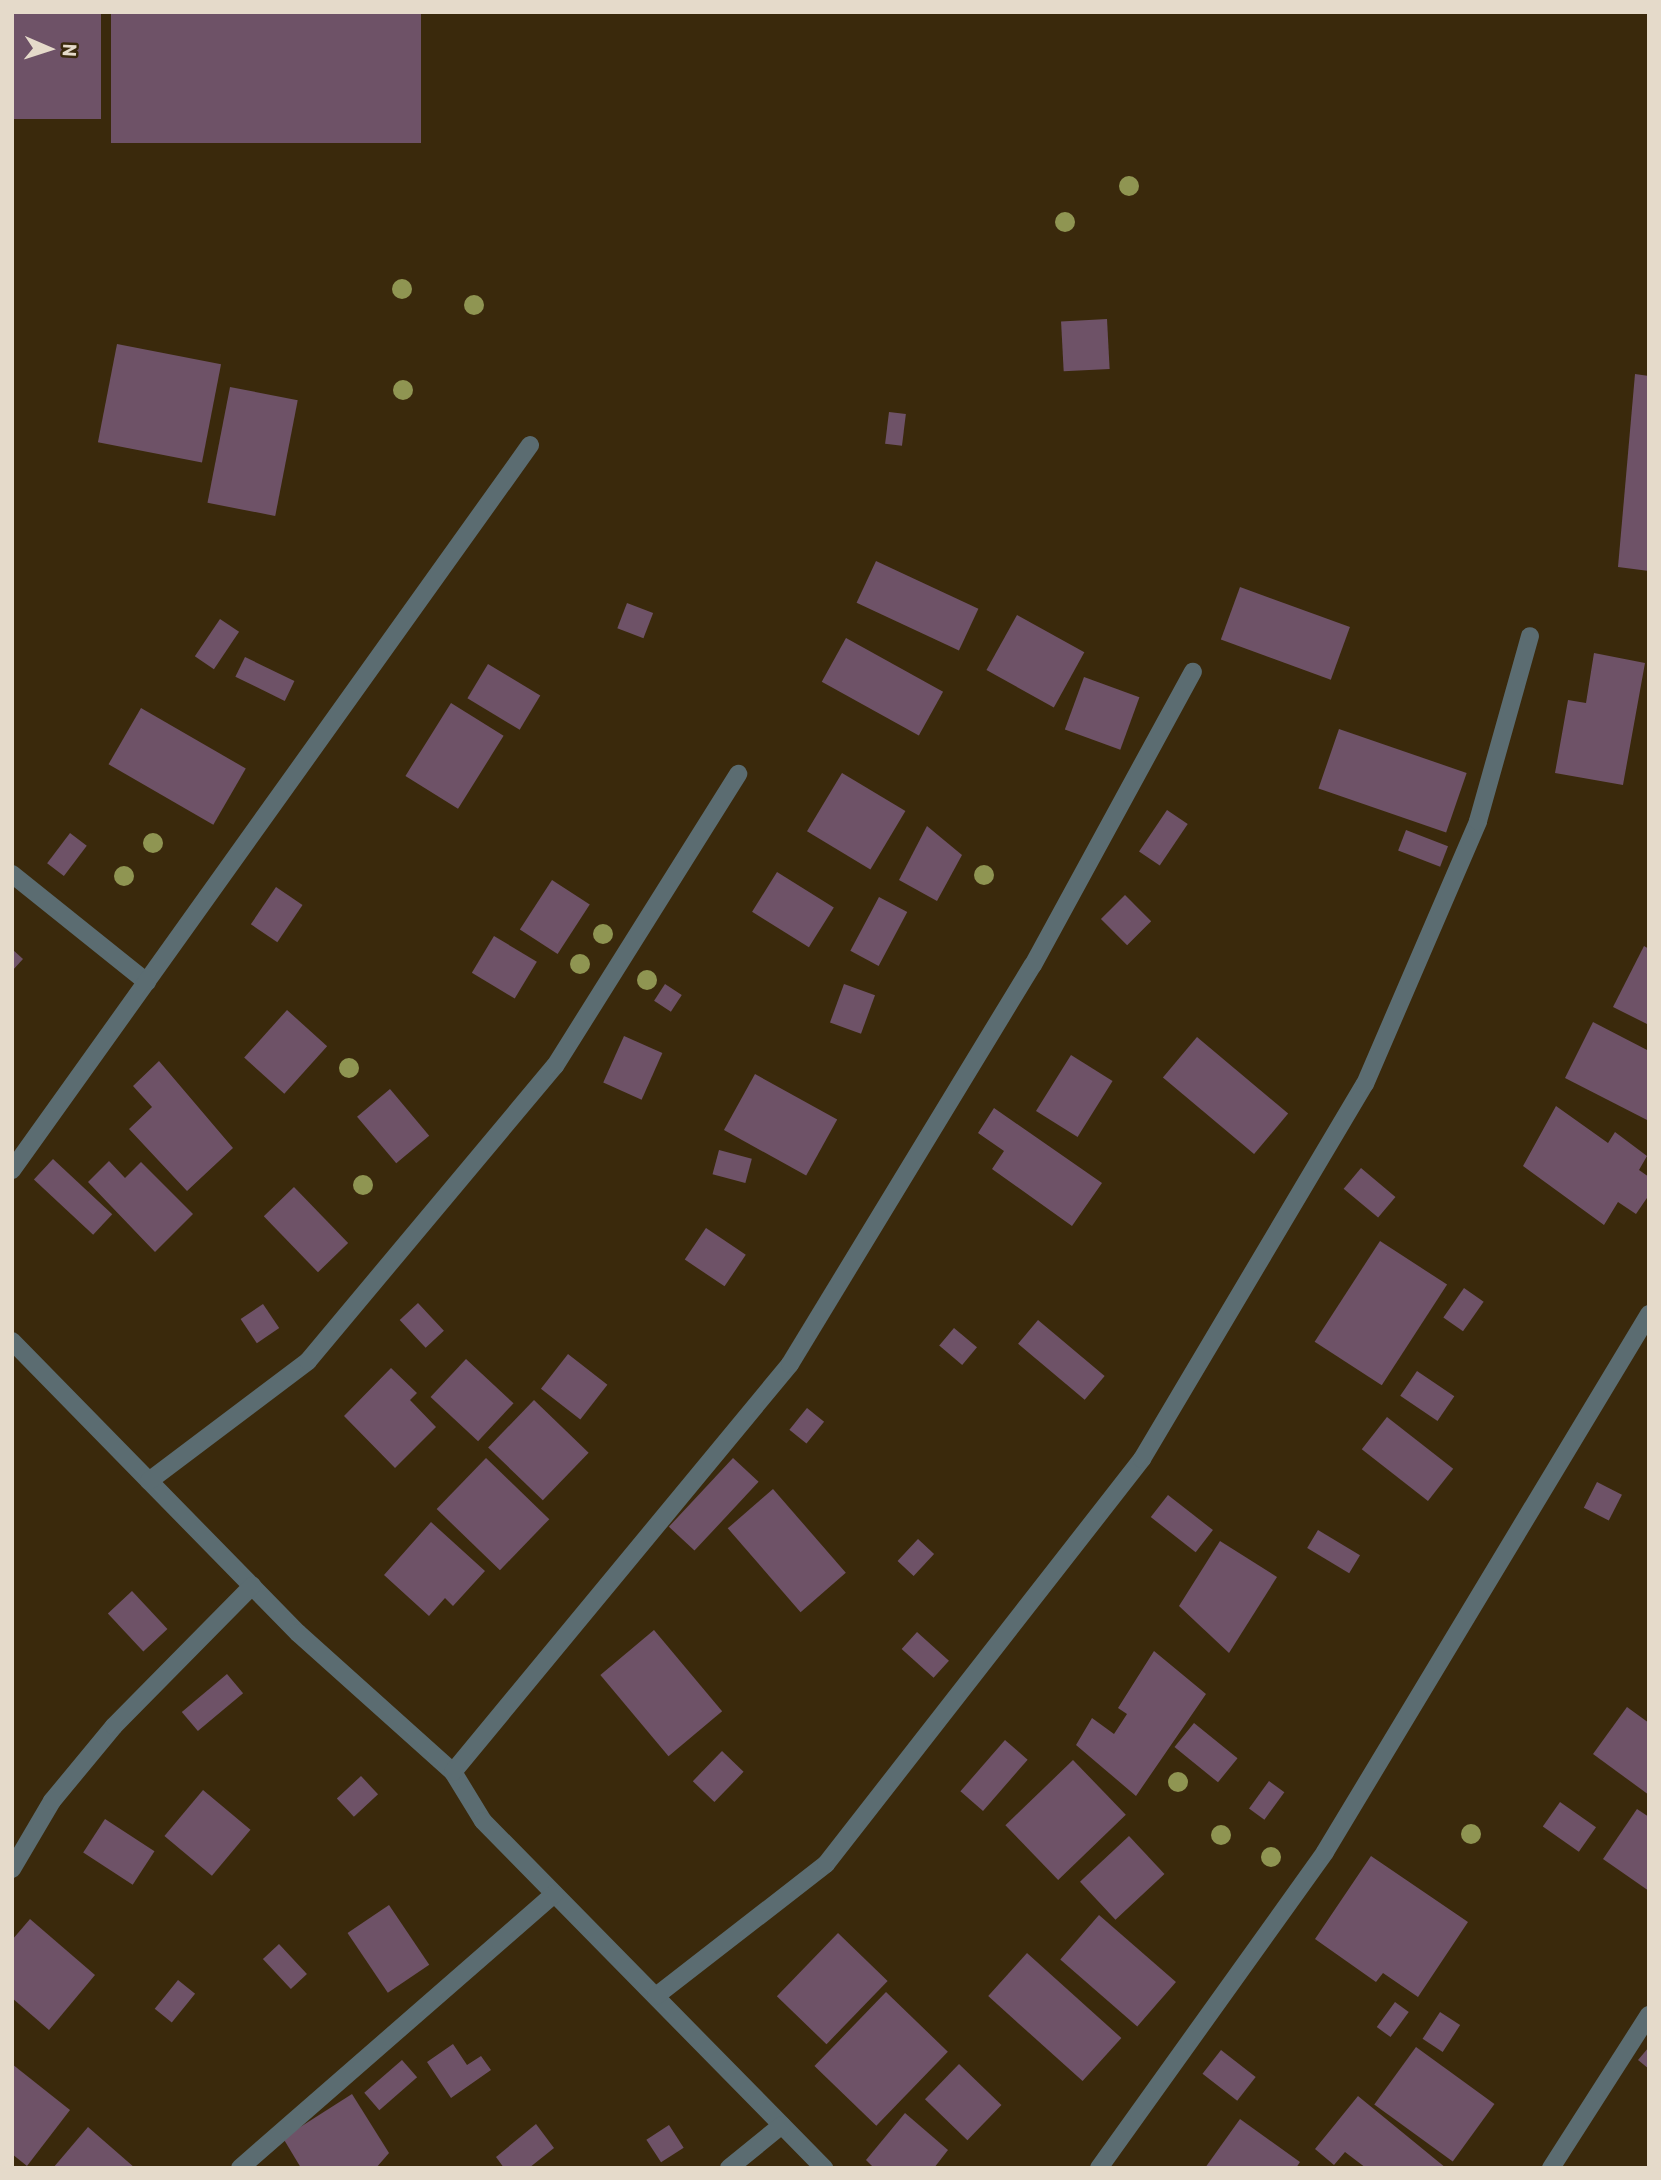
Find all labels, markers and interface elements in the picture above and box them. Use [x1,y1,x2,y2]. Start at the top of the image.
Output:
north arrow [14,14,84,84]
text: N [59,43,82,57]

